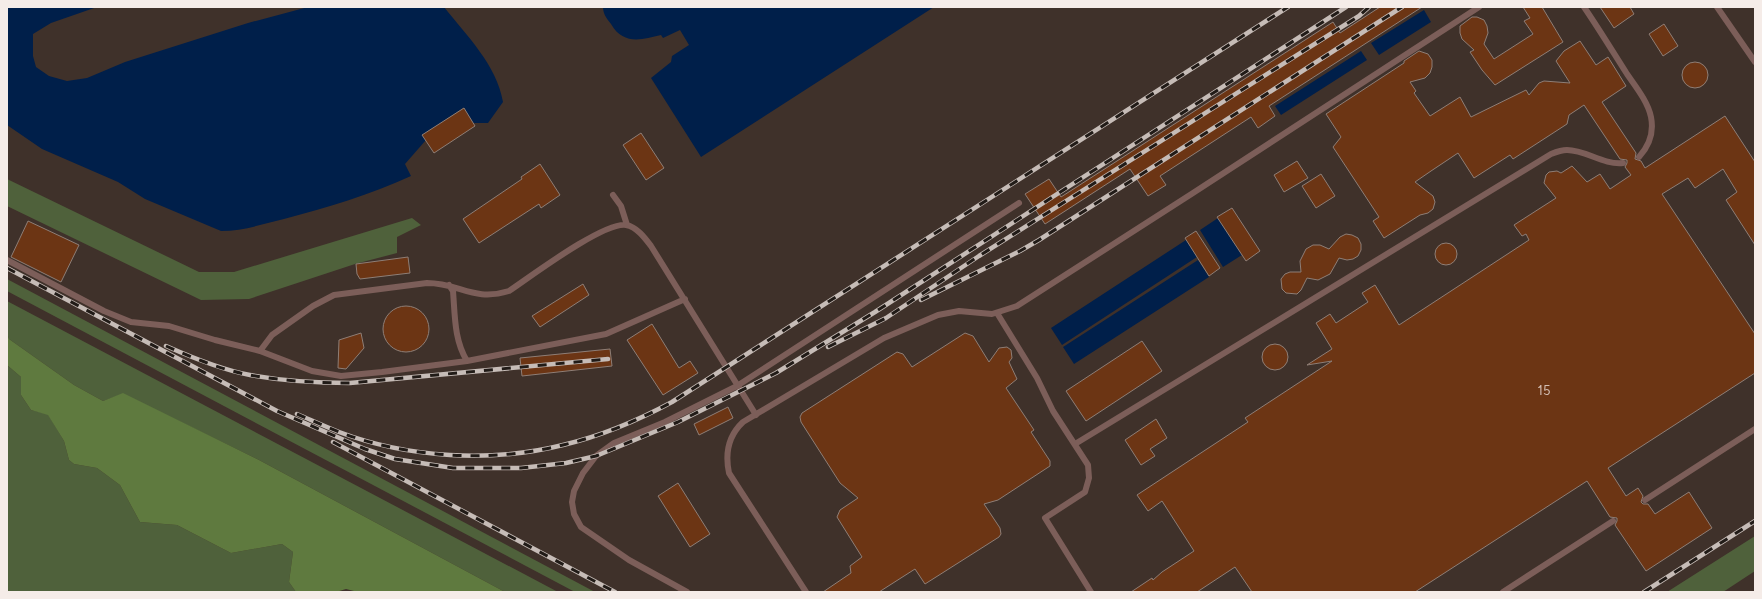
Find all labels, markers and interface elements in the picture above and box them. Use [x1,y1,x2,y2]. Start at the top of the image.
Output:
house number: 15 [1538,383,1550,398]

